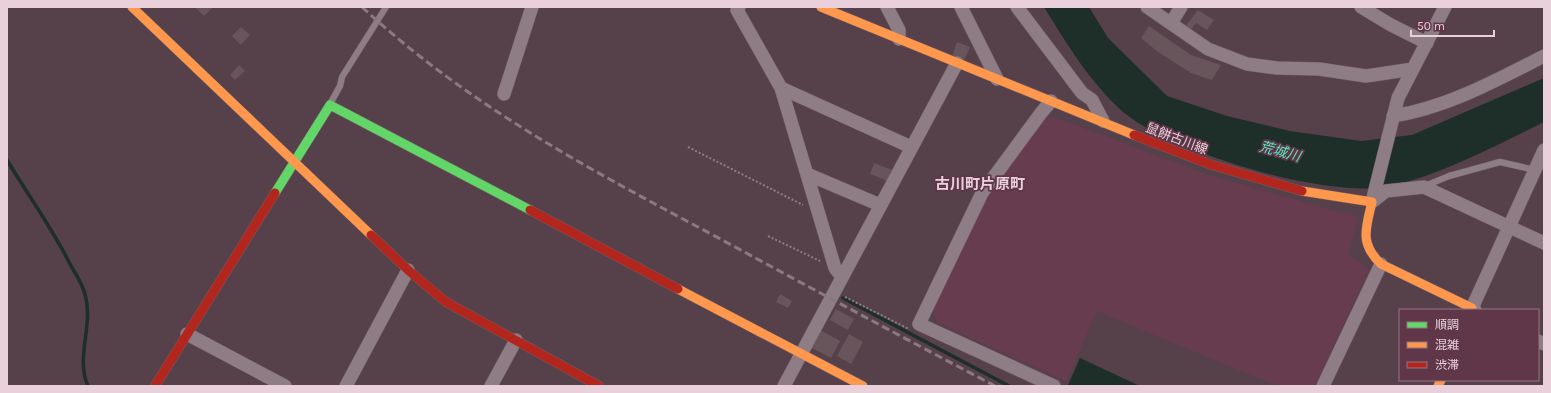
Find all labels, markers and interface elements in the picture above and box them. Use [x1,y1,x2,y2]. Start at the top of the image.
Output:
scale bar [1411,12,1494,38]
text: 50 m [1417,19,1445,33]
street label: 鼠餅古川線 [1144,120,1210,157]
water label: 荒城川 [1257,138,1304,166]
district label: 古川町片原町 [935,175,1025,193]
legend [1399,309,1539,381]
text: 順調 [1435,318,1459,332]
text: 混雑 [1435,338,1459,352]
text: 渋滞 [1435,358,1459,372]

